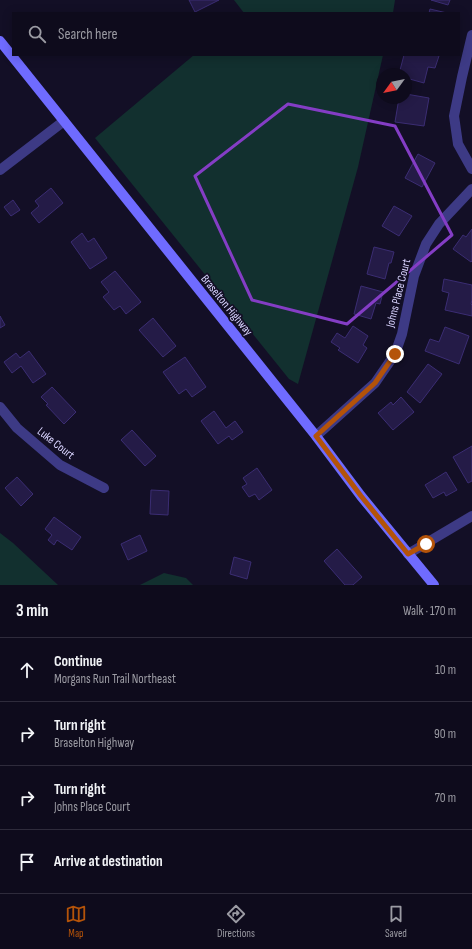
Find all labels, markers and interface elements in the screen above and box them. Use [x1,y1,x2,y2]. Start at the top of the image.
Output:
search box [12,12,460,56]
icon: search [26,23,48,45]
text: Search here [58,25,118,44]
north arrow [376,68,412,104]
street label: Johns Place Court [382,257,414,330]
street label: Braselton Highway [197,272,256,339]
route end [386,345,404,363]
street label: Luke Court [34,424,78,463]
route start [417,535,435,553]
text: 3 min [16,601,49,621]
text: Walk · 170 m [403,603,456,619]
text: Continue [54,652,103,671]
icon: ahead [16,659,38,681]
text: 10 m [435,662,456,678]
text: Morgans Run Trail Northeast [54,671,176,687]
text: Turn right [54,716,106,735]
icon: right [16,723,38,745]
text: 90 m [434,726,456,742]
text: Braselton Highway [54,735,134,751]
text: Turn right [54,780,106,799]
icon: right [16,787,38,809]
text: 70 m [435,790,456,806]
text: Johns Place Court [54,799,130,815]
icon: arrive [16,851,38,873]
text: Arrive at destination [54,852,163,871]
tab: Map [65,903,87,940]
tab: Directions [217,903,255,940]
tab: Saved [385,903,407,940]

